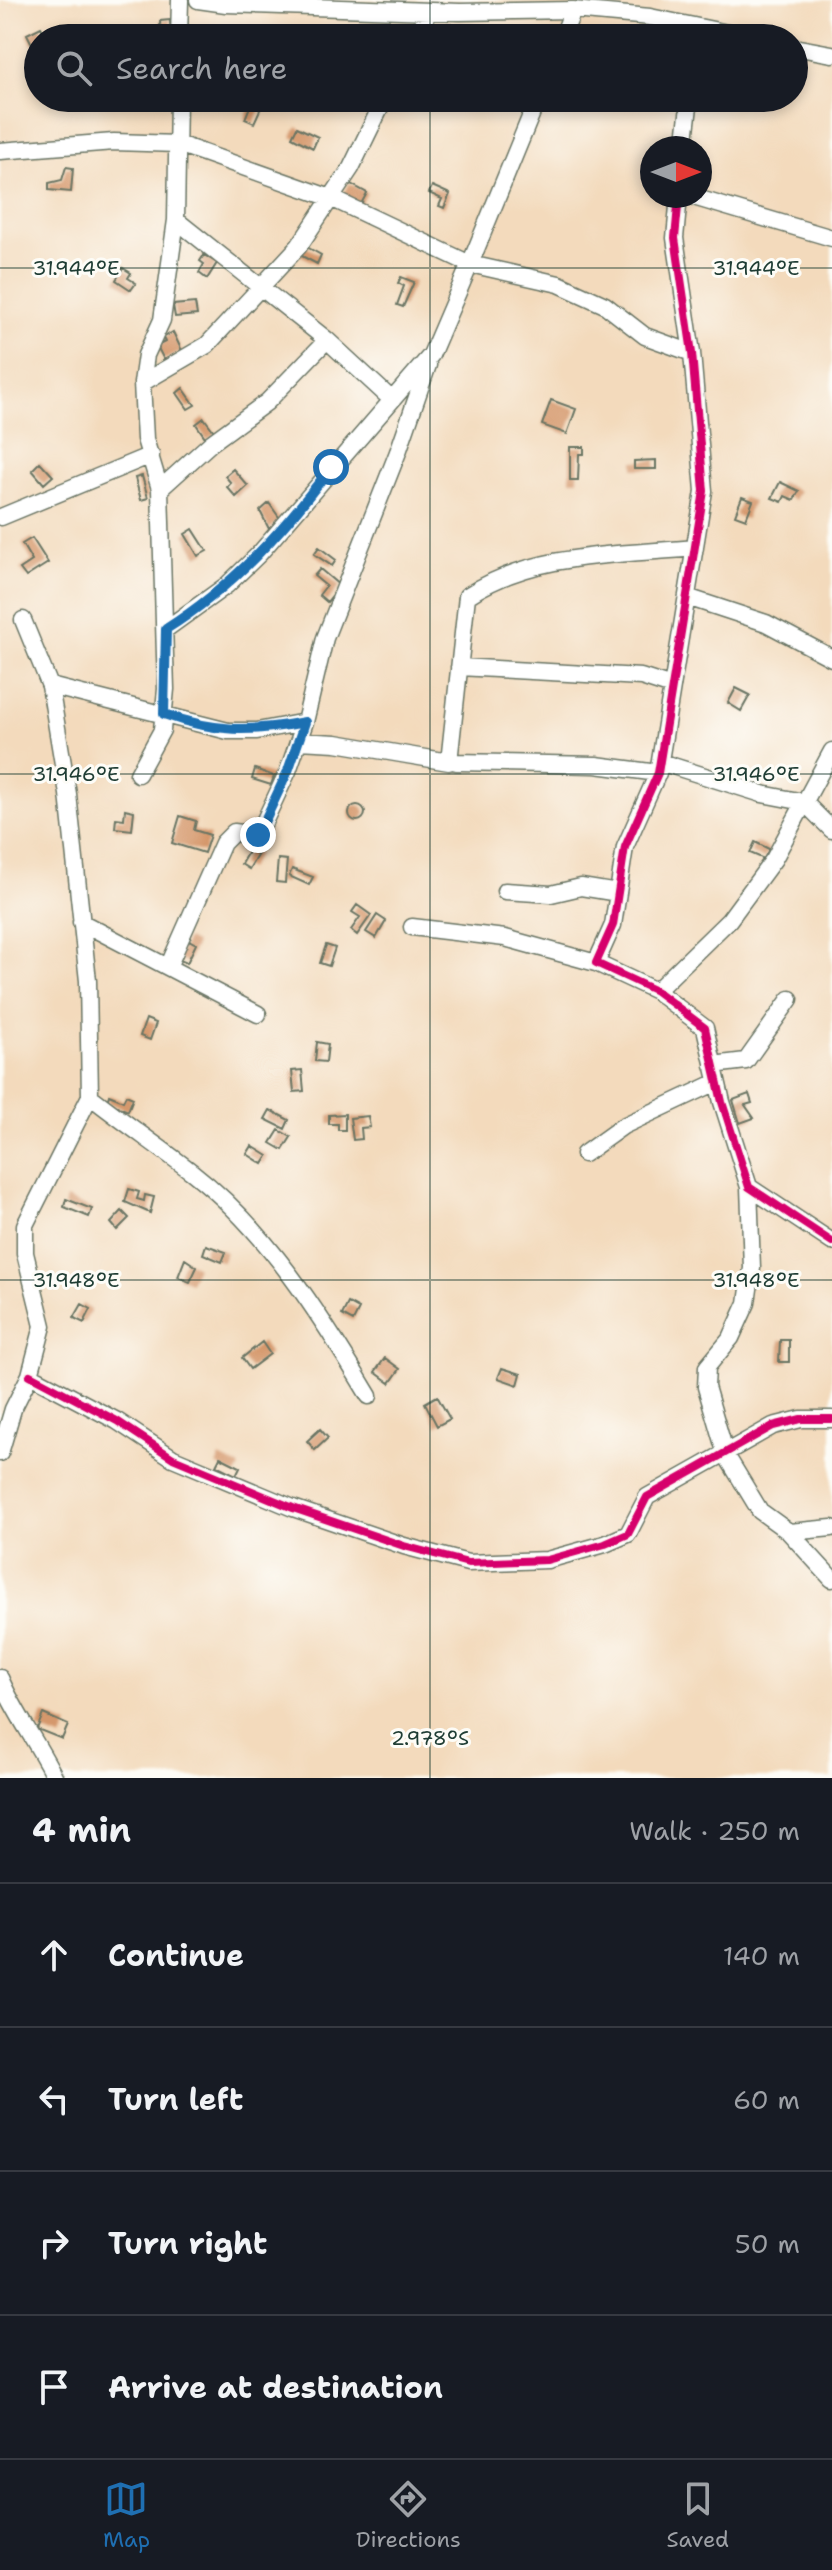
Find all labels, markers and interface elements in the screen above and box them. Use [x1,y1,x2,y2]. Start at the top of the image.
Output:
search box [24,24,808,112]
icon: search [52,46,96,90]
text: Search here [116,48,287,89]
north arrow [640,136,712,208]
text: 31.944°E [32,255,120,281]
text: 31.944°E [712,255,800,281]
route start [313,449,349,485]
text: 31.946°E [32,761,120,787]
text: 31.946°E [712,761,800,787]
route end [240,817,276,853]
text: 31.948°E [32,1267,120,1293]
text: 31.948°E [712,1267,800,1293]
text: 2.978°S [391,1725,469,1751]
text: 4 min [32,1807,131,1853]
text: Walk · 250 m [629,1813,800,1848]
icon: ahead [32,1933,76,1977]
text: Continue [108,1935,244,1976]
text: 140 m [723,1938,800,1973]
icon: left [32,2077,76,2121]
text: Turn left [108,2079,243,2120]
text: 60 m [733,2082,800,2117]
icon: right [32,2221,76,2265]
text: Turn right [108,2223,267,2264]
text: 50 m [735,2226,800,2261]
icon: arrive [32,2365,76,2409]
text: Arrive at destination [108,2367,443,2408]
tab: Map [103,2477,150,2554]
tab: Directions [356,2477,461,2554]
tab: Saved [667,2477,729,2554]

